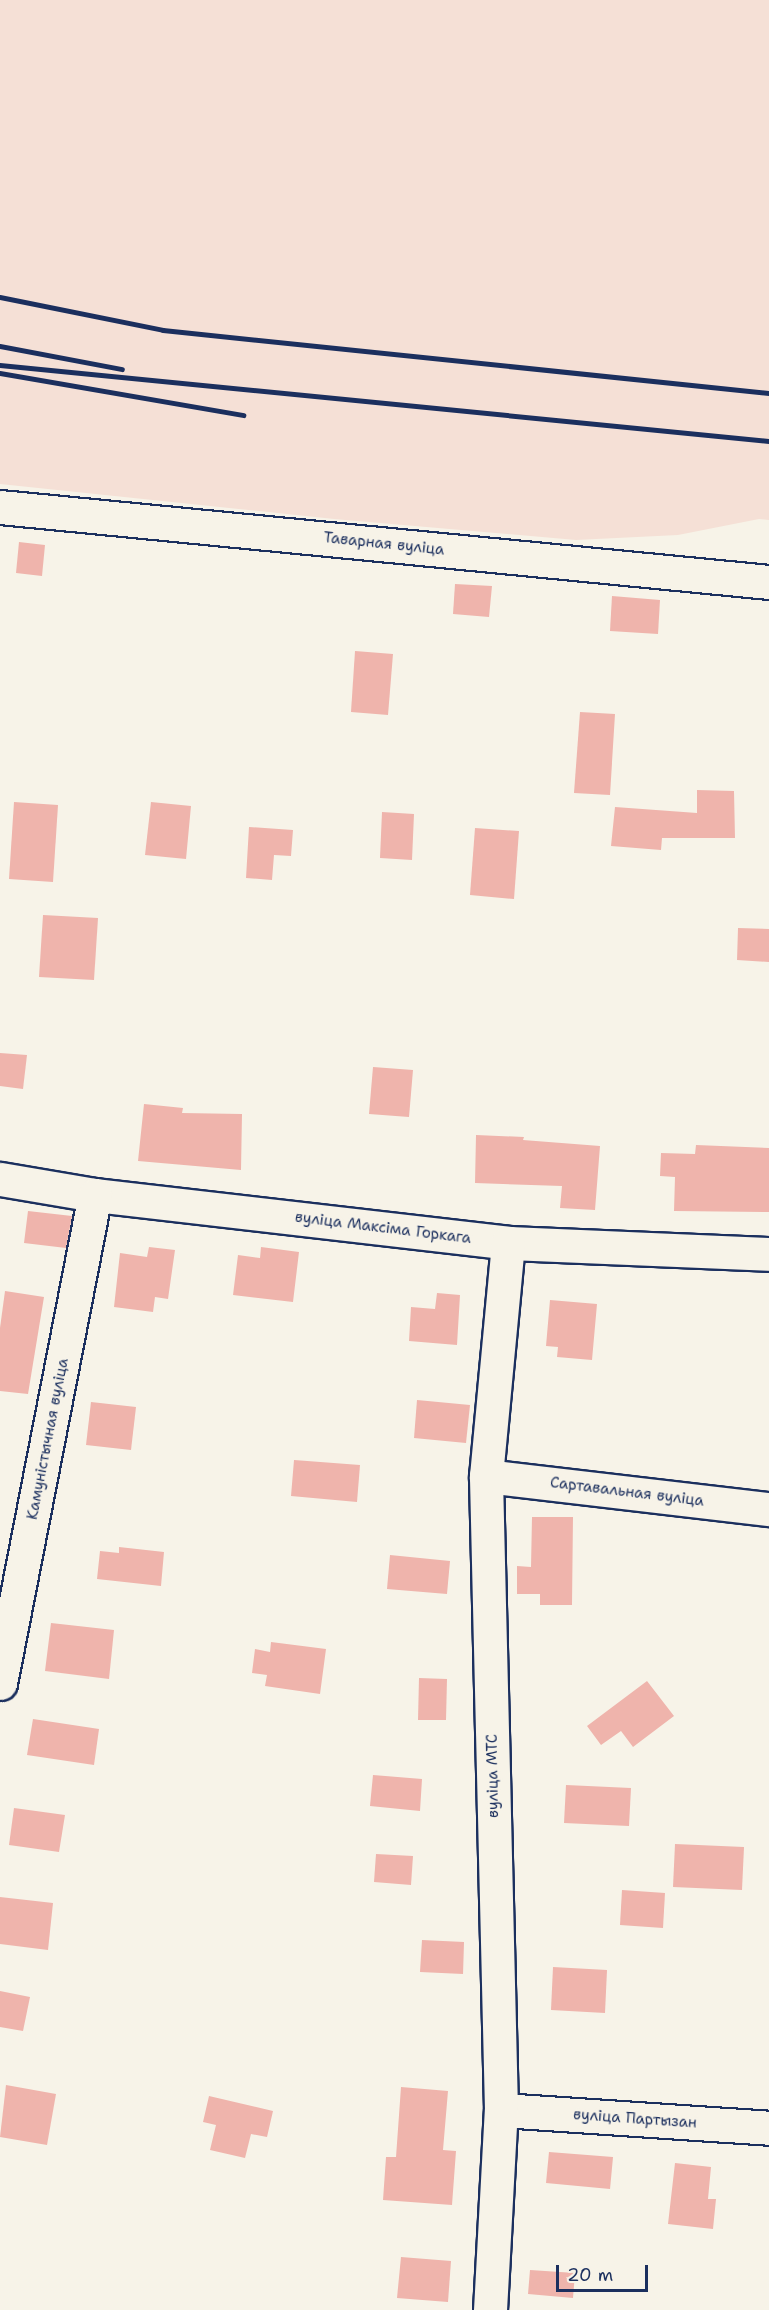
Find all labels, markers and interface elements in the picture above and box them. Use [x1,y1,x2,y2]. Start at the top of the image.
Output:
street label: Таварная вуліца [323,529,445,559]
street label: вуліца Максіма Горкага [294,1208,472,1248]
street label: Камуністычная вуліца [24,1357,72,1521]
street label: Сартавальная вуліца [549,1474,705,1510]
street label: вуліца МТС [483,1734,503,1818]
street label: вуліца Партызан [573,2106,697,2132]
scale bar [559,2253,650,2291]
text: 20 m [567,2263,613,2287]

